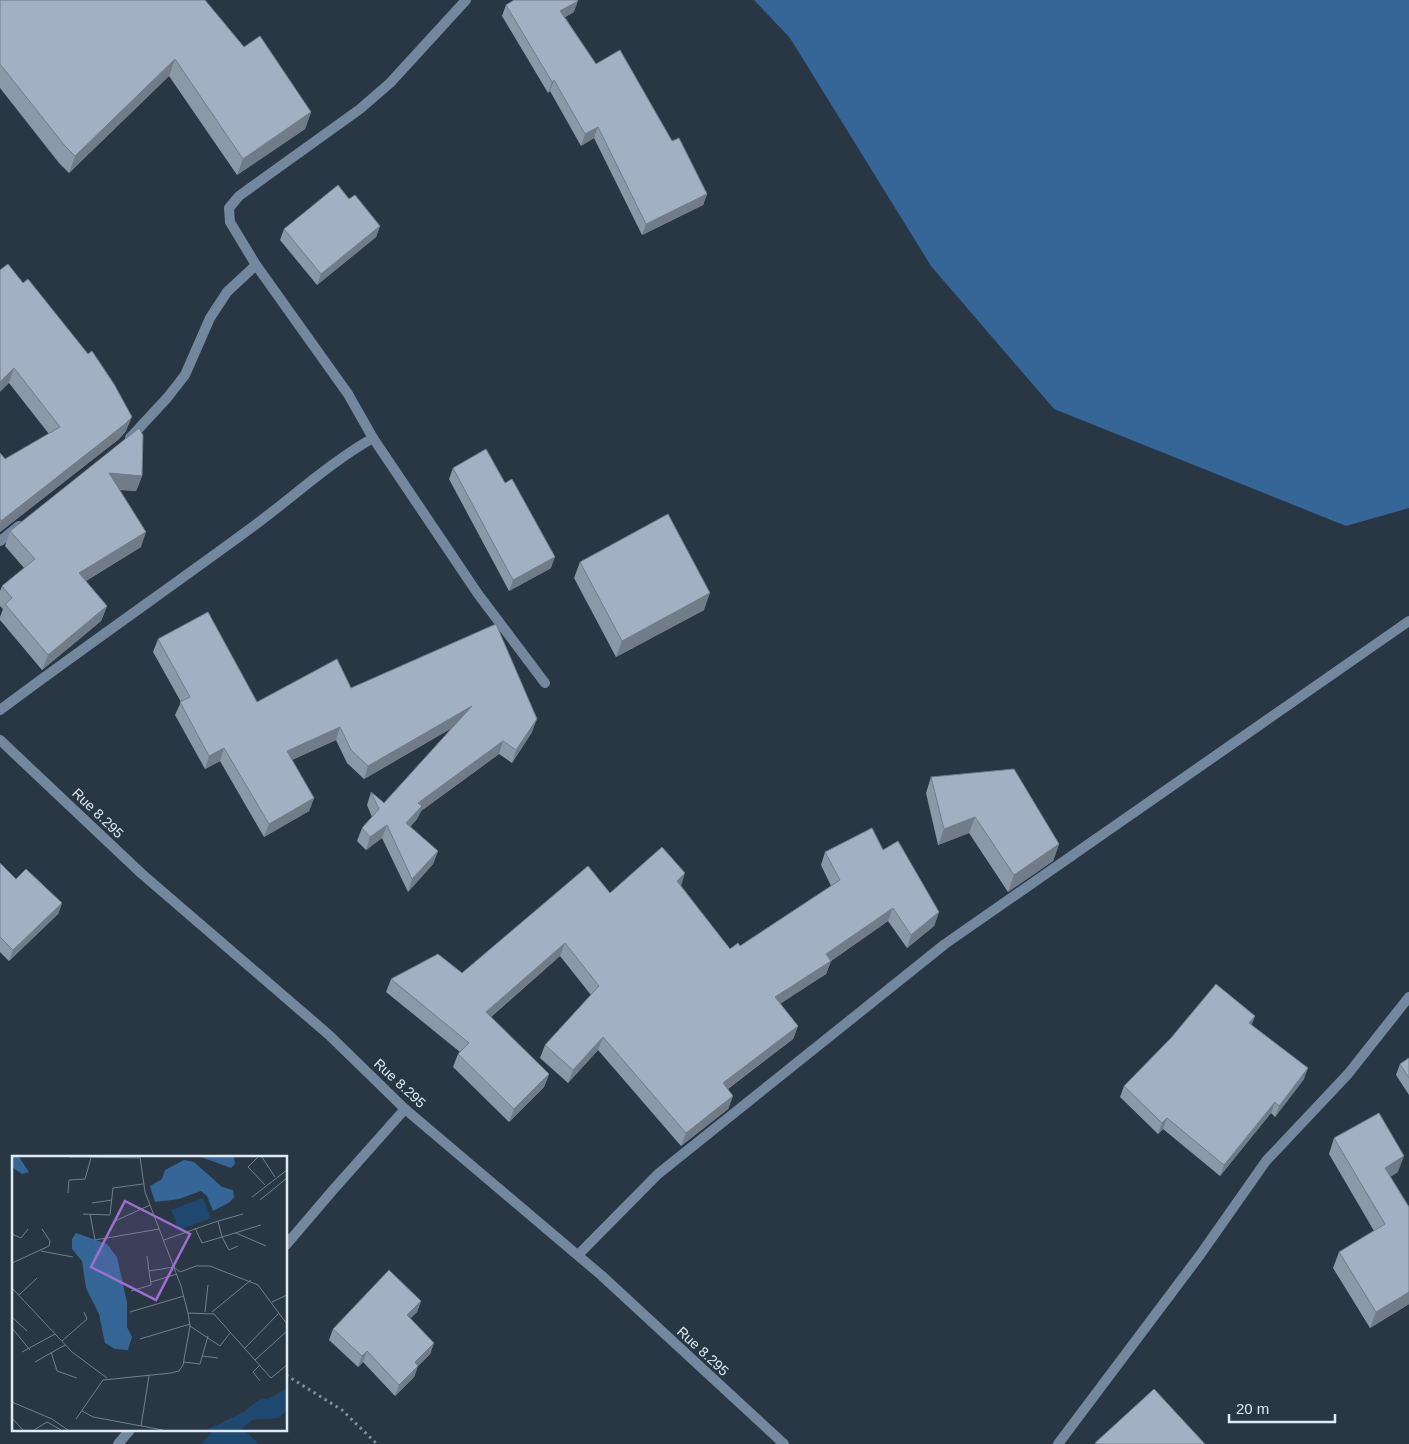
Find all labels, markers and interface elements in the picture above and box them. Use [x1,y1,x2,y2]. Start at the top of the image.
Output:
street label: Rue 8.295 [69,785,127,841]
street label: Rue 8.295 [371,1055,429,1111]
inset map [12,1156,288,1432]
street label: Rue 8.295 [674,1323,732,1379]
scale bar [1229,1392,1335,1424]
text: 20 m [1236,1400,1269,1417]

